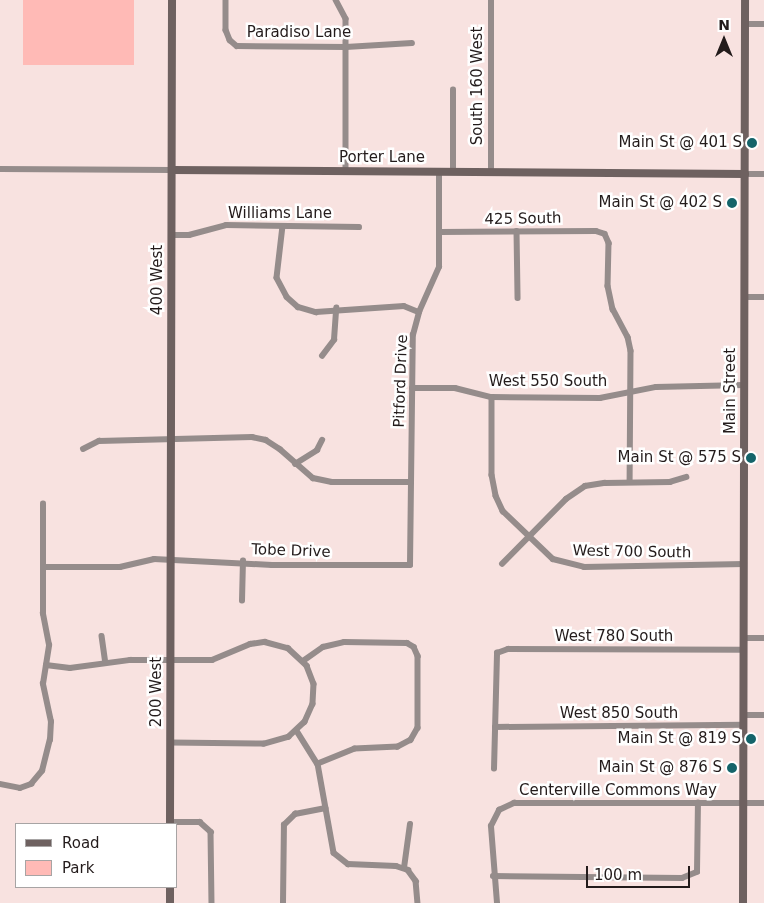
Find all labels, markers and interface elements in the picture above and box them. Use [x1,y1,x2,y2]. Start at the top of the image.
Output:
north arrow [699,15,749,65]
text: N [718,17,730,33]
street label: Paradiso Lane [247,24,351,42]
street label: South 160 West [469,27,487,145]
place label: Main St @ 401 S [619,134,742,152]
marker: Main St @ 401 S [746,137,758,149]
street label: Porter Lane [339,149,425,167]
place label: Main St @ 402 S [599,194,722,212]
marker: Main St @ 402 S [726,197,738,209]
street label: Williams Lane [228,205,332,223]
street label: 425 South [484,209,562,229]
street label: 400 West [149,245,167,315]
street label: Pitford Drive [390,334,412,428]
street label: Main Street [722,348,740,434]
street label: West 550 South [489,373,607,391]
place label: Main St @ 575 S [618,449,741,467]
marker: Main St @ 575 S [745,452,757,464]
street label: Tobe Drive [251,541,331,561]
street label: West 700 South [573,542,691,562]
street label: West 780 South [555,628,673,646]
street label: 200 West [148,657,166,727]
street label: West 850 South [560,705,678,723]
place label: Main St @ 819 S [618,730,741,748]
marker: Main St @ 819 S [745,733,757,745]
place label: Main St @ 876 S [599,759,722,777]
marker: Main St @ 876 S [726,762,738,774]
street label: Centerville Commons Way [519,782,717,800]
legend [15,823,178,888]
text: Road [62,834,100,852]
scale bar [589,856,693,888]
text: Park [62,859,94,877]
text: 100 m [594,866,642,884]

